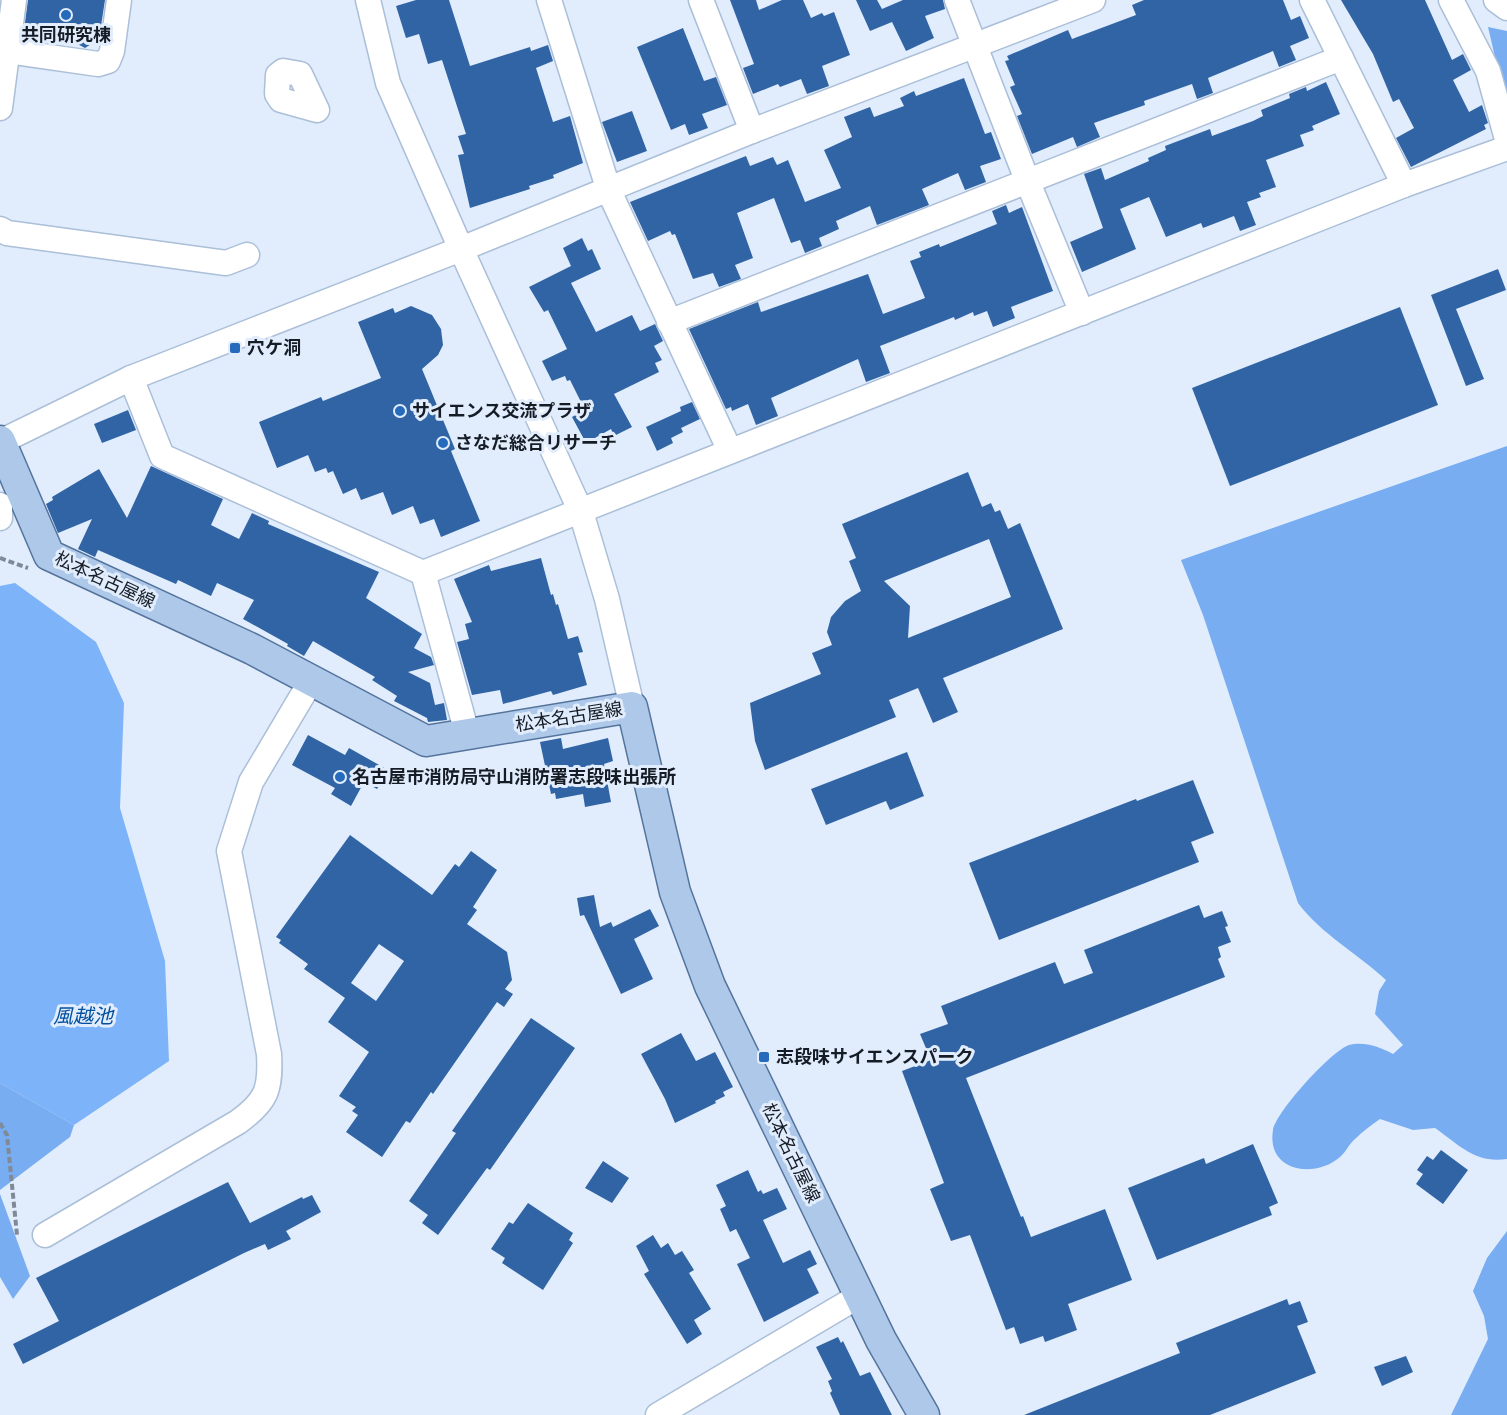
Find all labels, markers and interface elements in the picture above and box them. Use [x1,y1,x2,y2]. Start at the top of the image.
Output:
marker: 共同研究棟 [59,8,73,22]
place label: 共同研究棟 [21,24,111,45]
place label: 穴ケ洞 [247,337,301,358]
marker: 穴ケ洞 [228,341,242,355]
place label: サイエンス交流プラザ [412,400,591,421]
marker: サイエンス交流プラザ [393,404,407,418]
place label: さなだ総合リサーチ [455,432,617,453]
marker: さなだ総合リサーチ [436,436,450,450]
street label: 松本名古屋線 [52,547,159,612]
street label: 松本名古屋線 [514,698,624,735]
place label: 名古屋市消防局守山消防署志段味出張所 [352,766,676,787]
marker: 名古屋市消防局守山消防署志段味出張所 [333,770,347,784]
water label: 風越池 [53,1004,115,1027]
place label: 志段味サイエンスパーク [776,1046,973,1067]
marker: 志段味サイエンスパーク [757,1050,771,1064]
street label: 松本名古屋線 [758,1100,825,1206]

